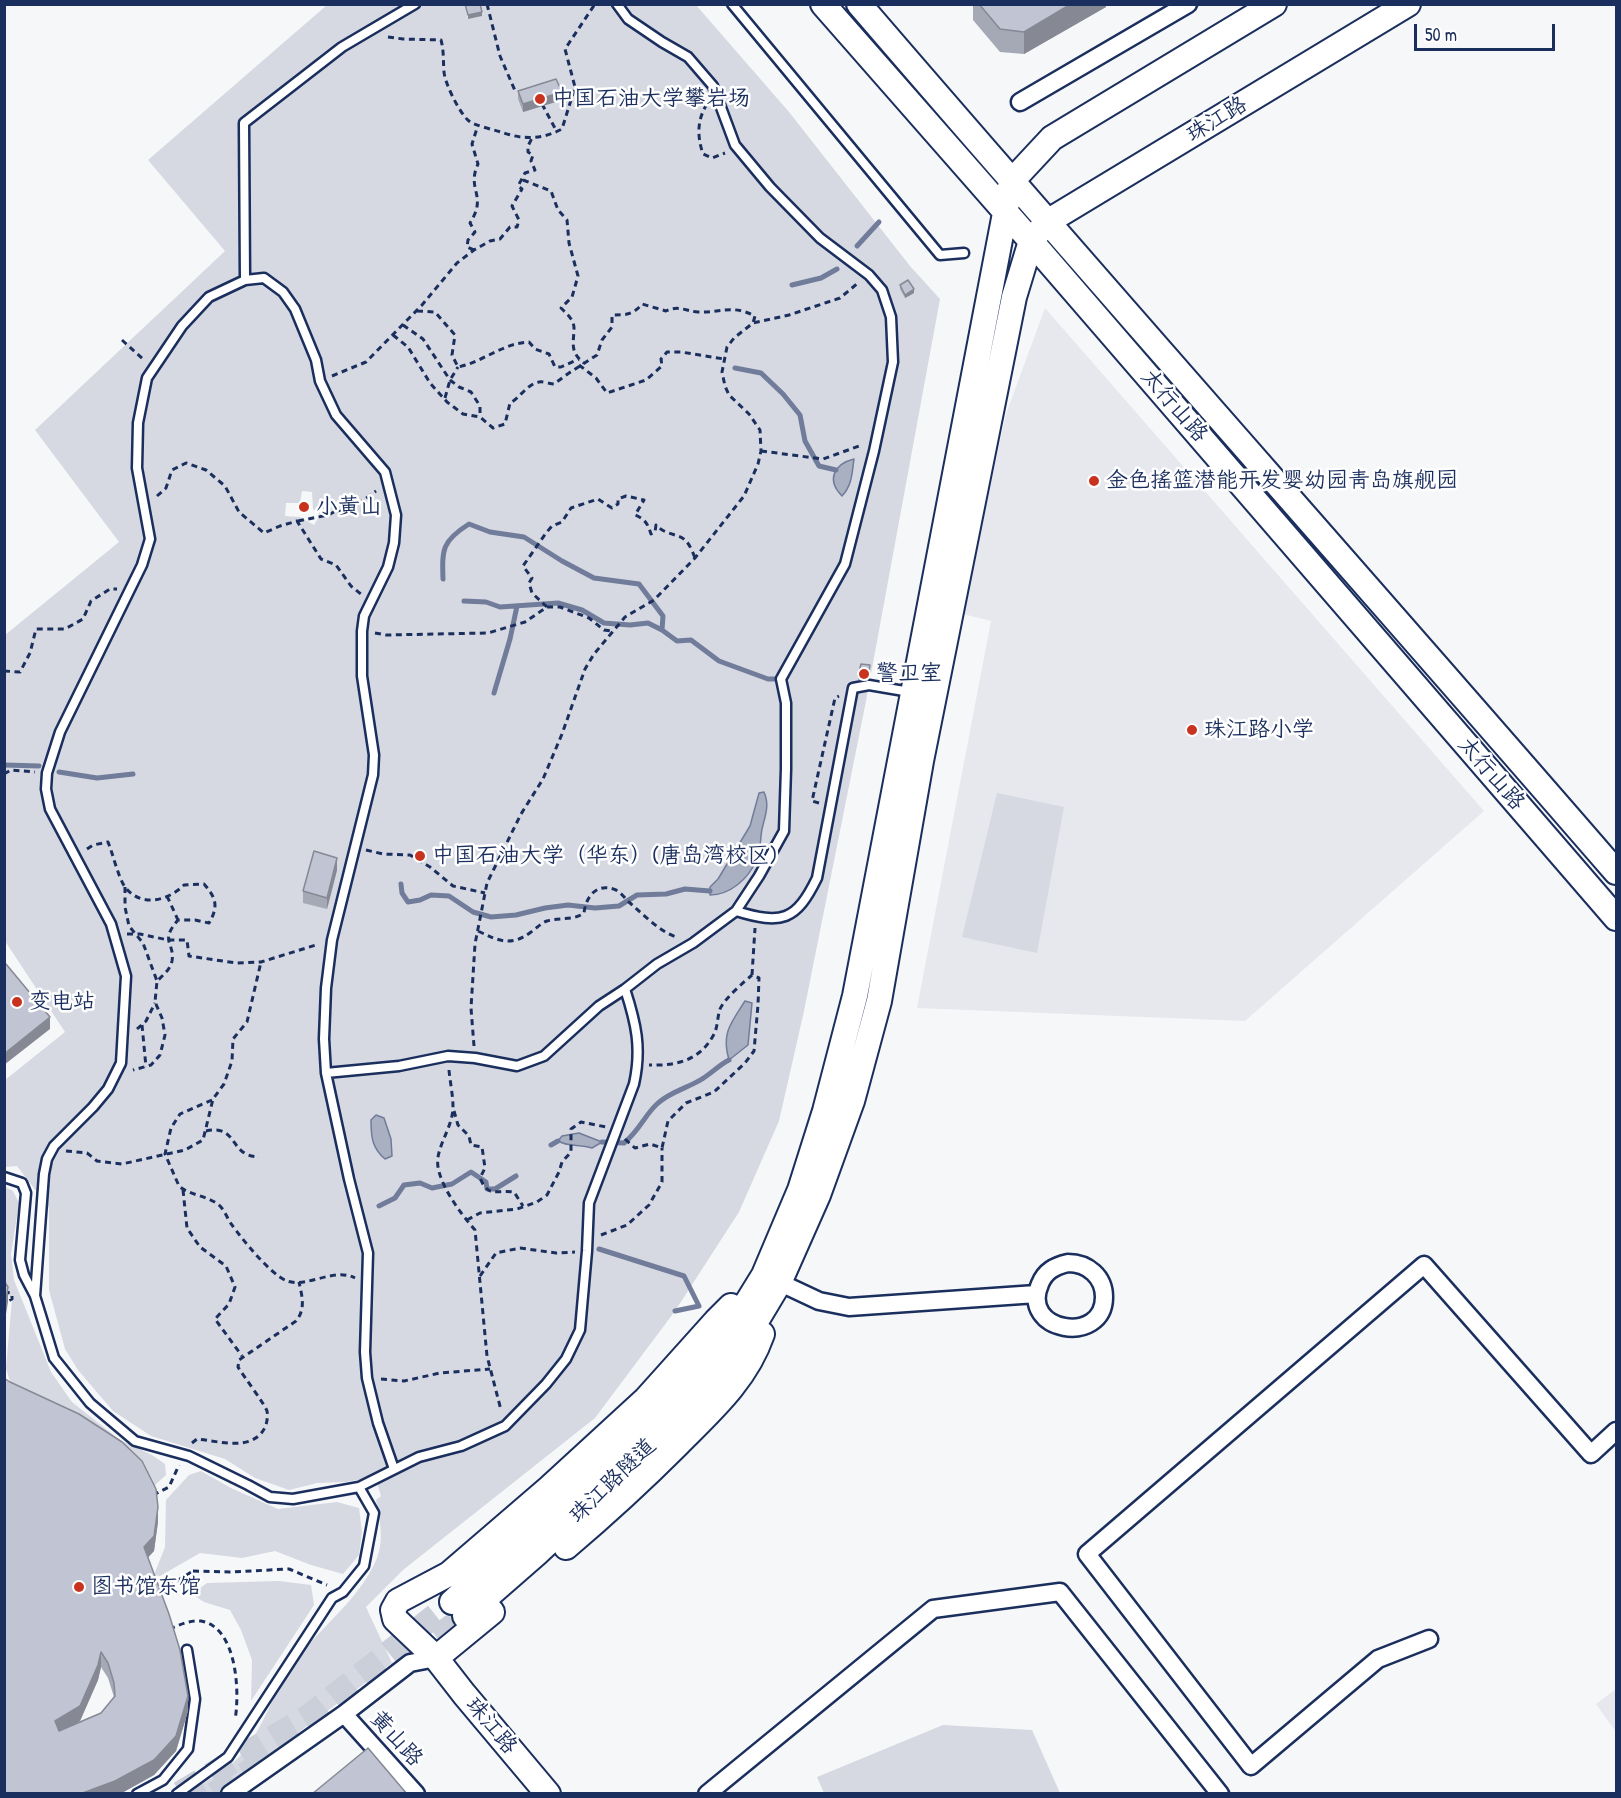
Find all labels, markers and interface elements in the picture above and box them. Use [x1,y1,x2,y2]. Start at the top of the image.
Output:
scale bar [1417,12,1558,50]
text: 50 m [1425,22,1457,47]
place label: 中国石油大学攀岩场 [552,86,750,112]
marker: 中国石油大学攀岩场 [533,92,547,106]
street label: 珠江路 [1182,92,1252,148]
street label: 太行山路 [1135,364,1213,448]
place label: 金色摇篮潜能开发婴幼园青岛旗舰园 [1106,468,1458,494]
marker: 金色摇篮潜能开发婴幼园青岛旗舰园 [1087,474,1101,488]
place label: 小黄山 [316,494,382,520]
marker: 小黄山 [297,500,311,514]
place label: 警卫室 [876,661,942,687]
marker: 警卫室 [857,667,871,681]
place label: 珠江路小学 [1204,717,1314,743]
marker: 珠江路小学 [1185,723,1199,737]
street label: 太行山路 [1452,732,1530,816]
place label: 中国石油大学（华东）(唐岛湾校区) [432,843,777,869]
marker: 中国石油大学（华东）(唐岛湾校区) [413,849,427,863]
place label: 变电站 [29,989,95,1015]
marker: 变电站 [10,995,24,1009]
street label: 珠江路隧道 [564,1433,662,1529]
place label: 图书馆东馆 [91,1574,201,1600]
marker: 图书馆东馆 [72,1580,86,1594]
street label: 珠江路 [460,1692,522,1760]
street label: 黄山路 [364,1706,428,1772]

